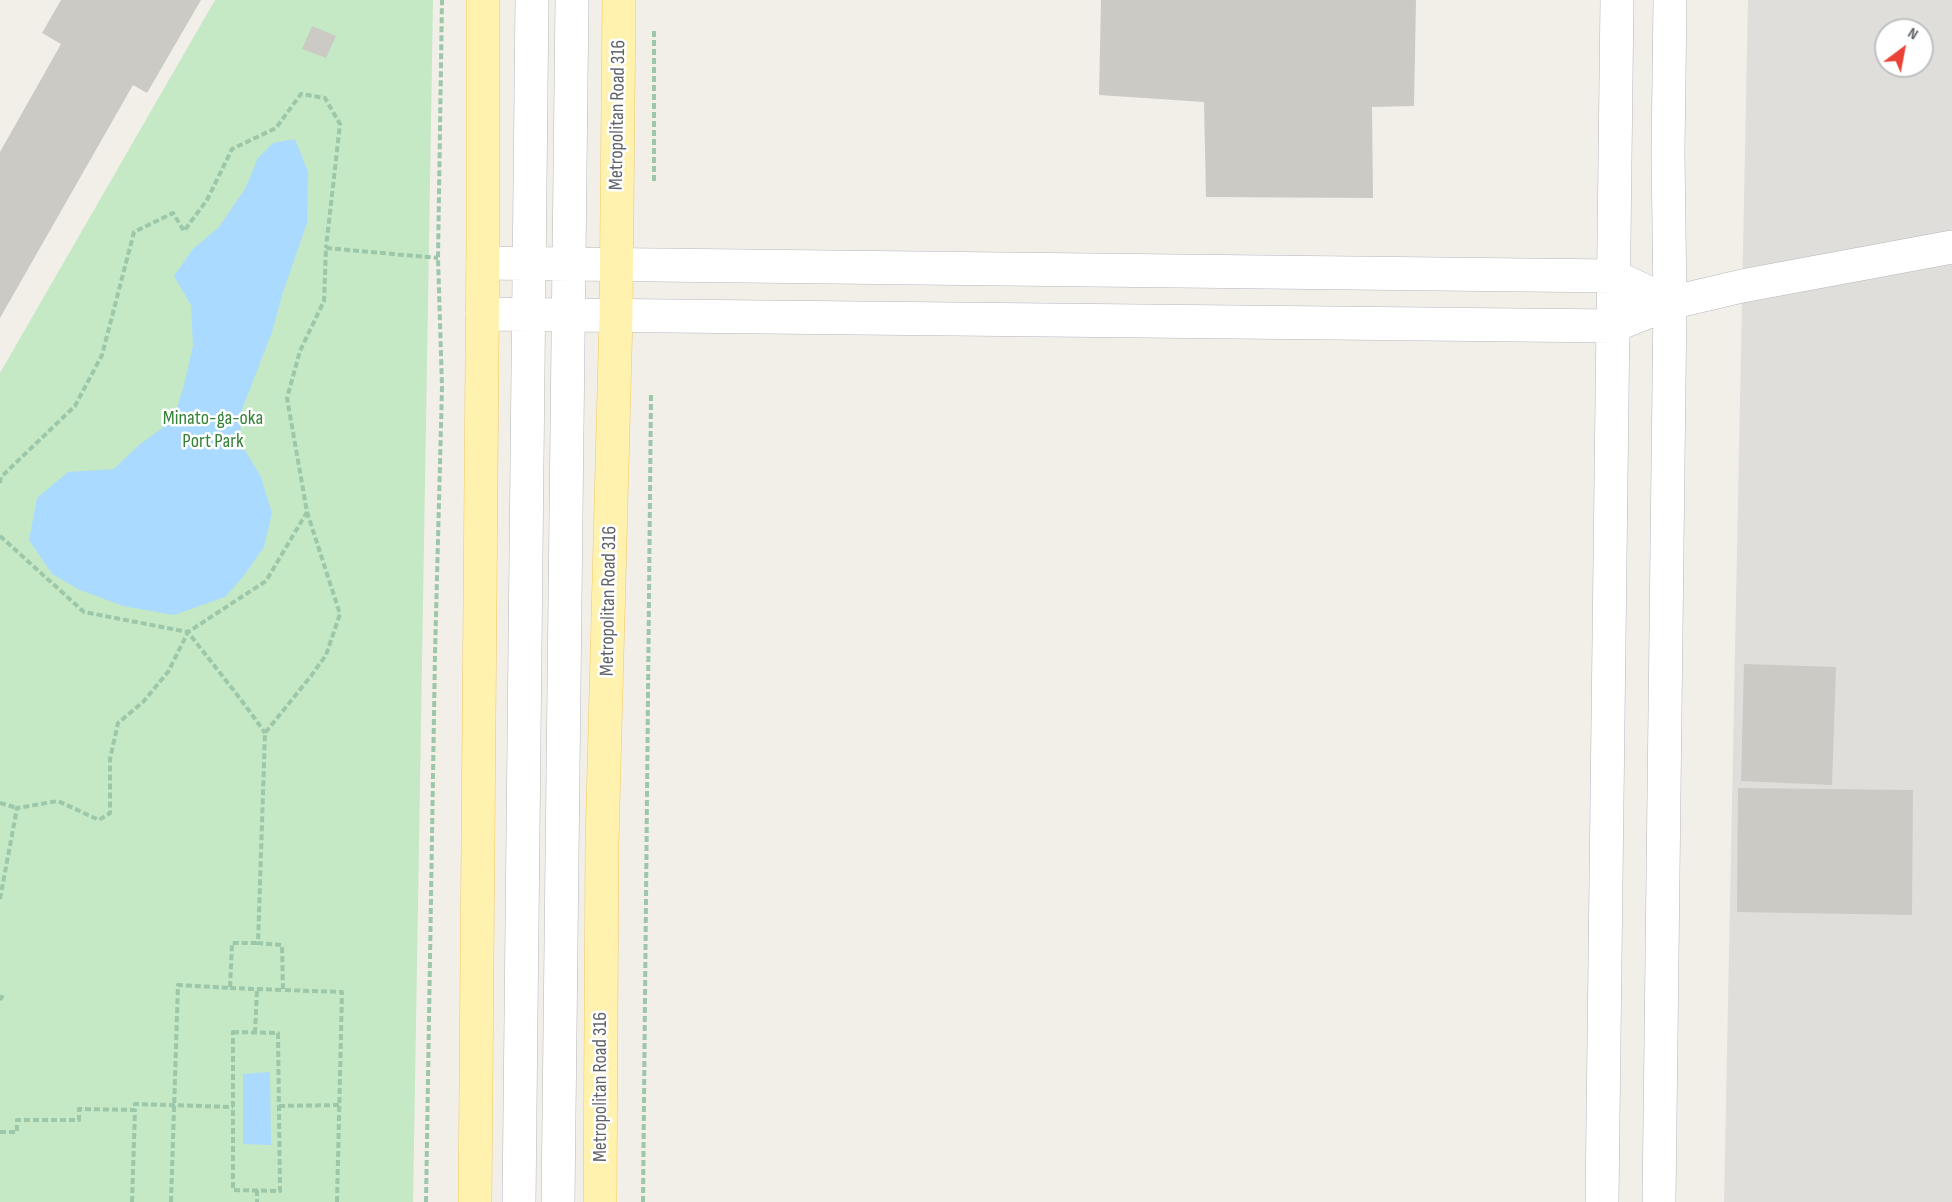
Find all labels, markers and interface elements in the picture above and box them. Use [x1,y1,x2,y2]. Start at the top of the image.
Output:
north arrow [1874,18,1934,78]
text: N [1904,24,1921,44]
street label: Metropolitan Road 316 [605,40,631,190]
park label: Minato-ga-oka Port Park [163,407,263,454]
street label: Metropolitan Road 316 [596,526,622,676]
street label: Metropolitan Road 316 [589,1012,613,1162]

